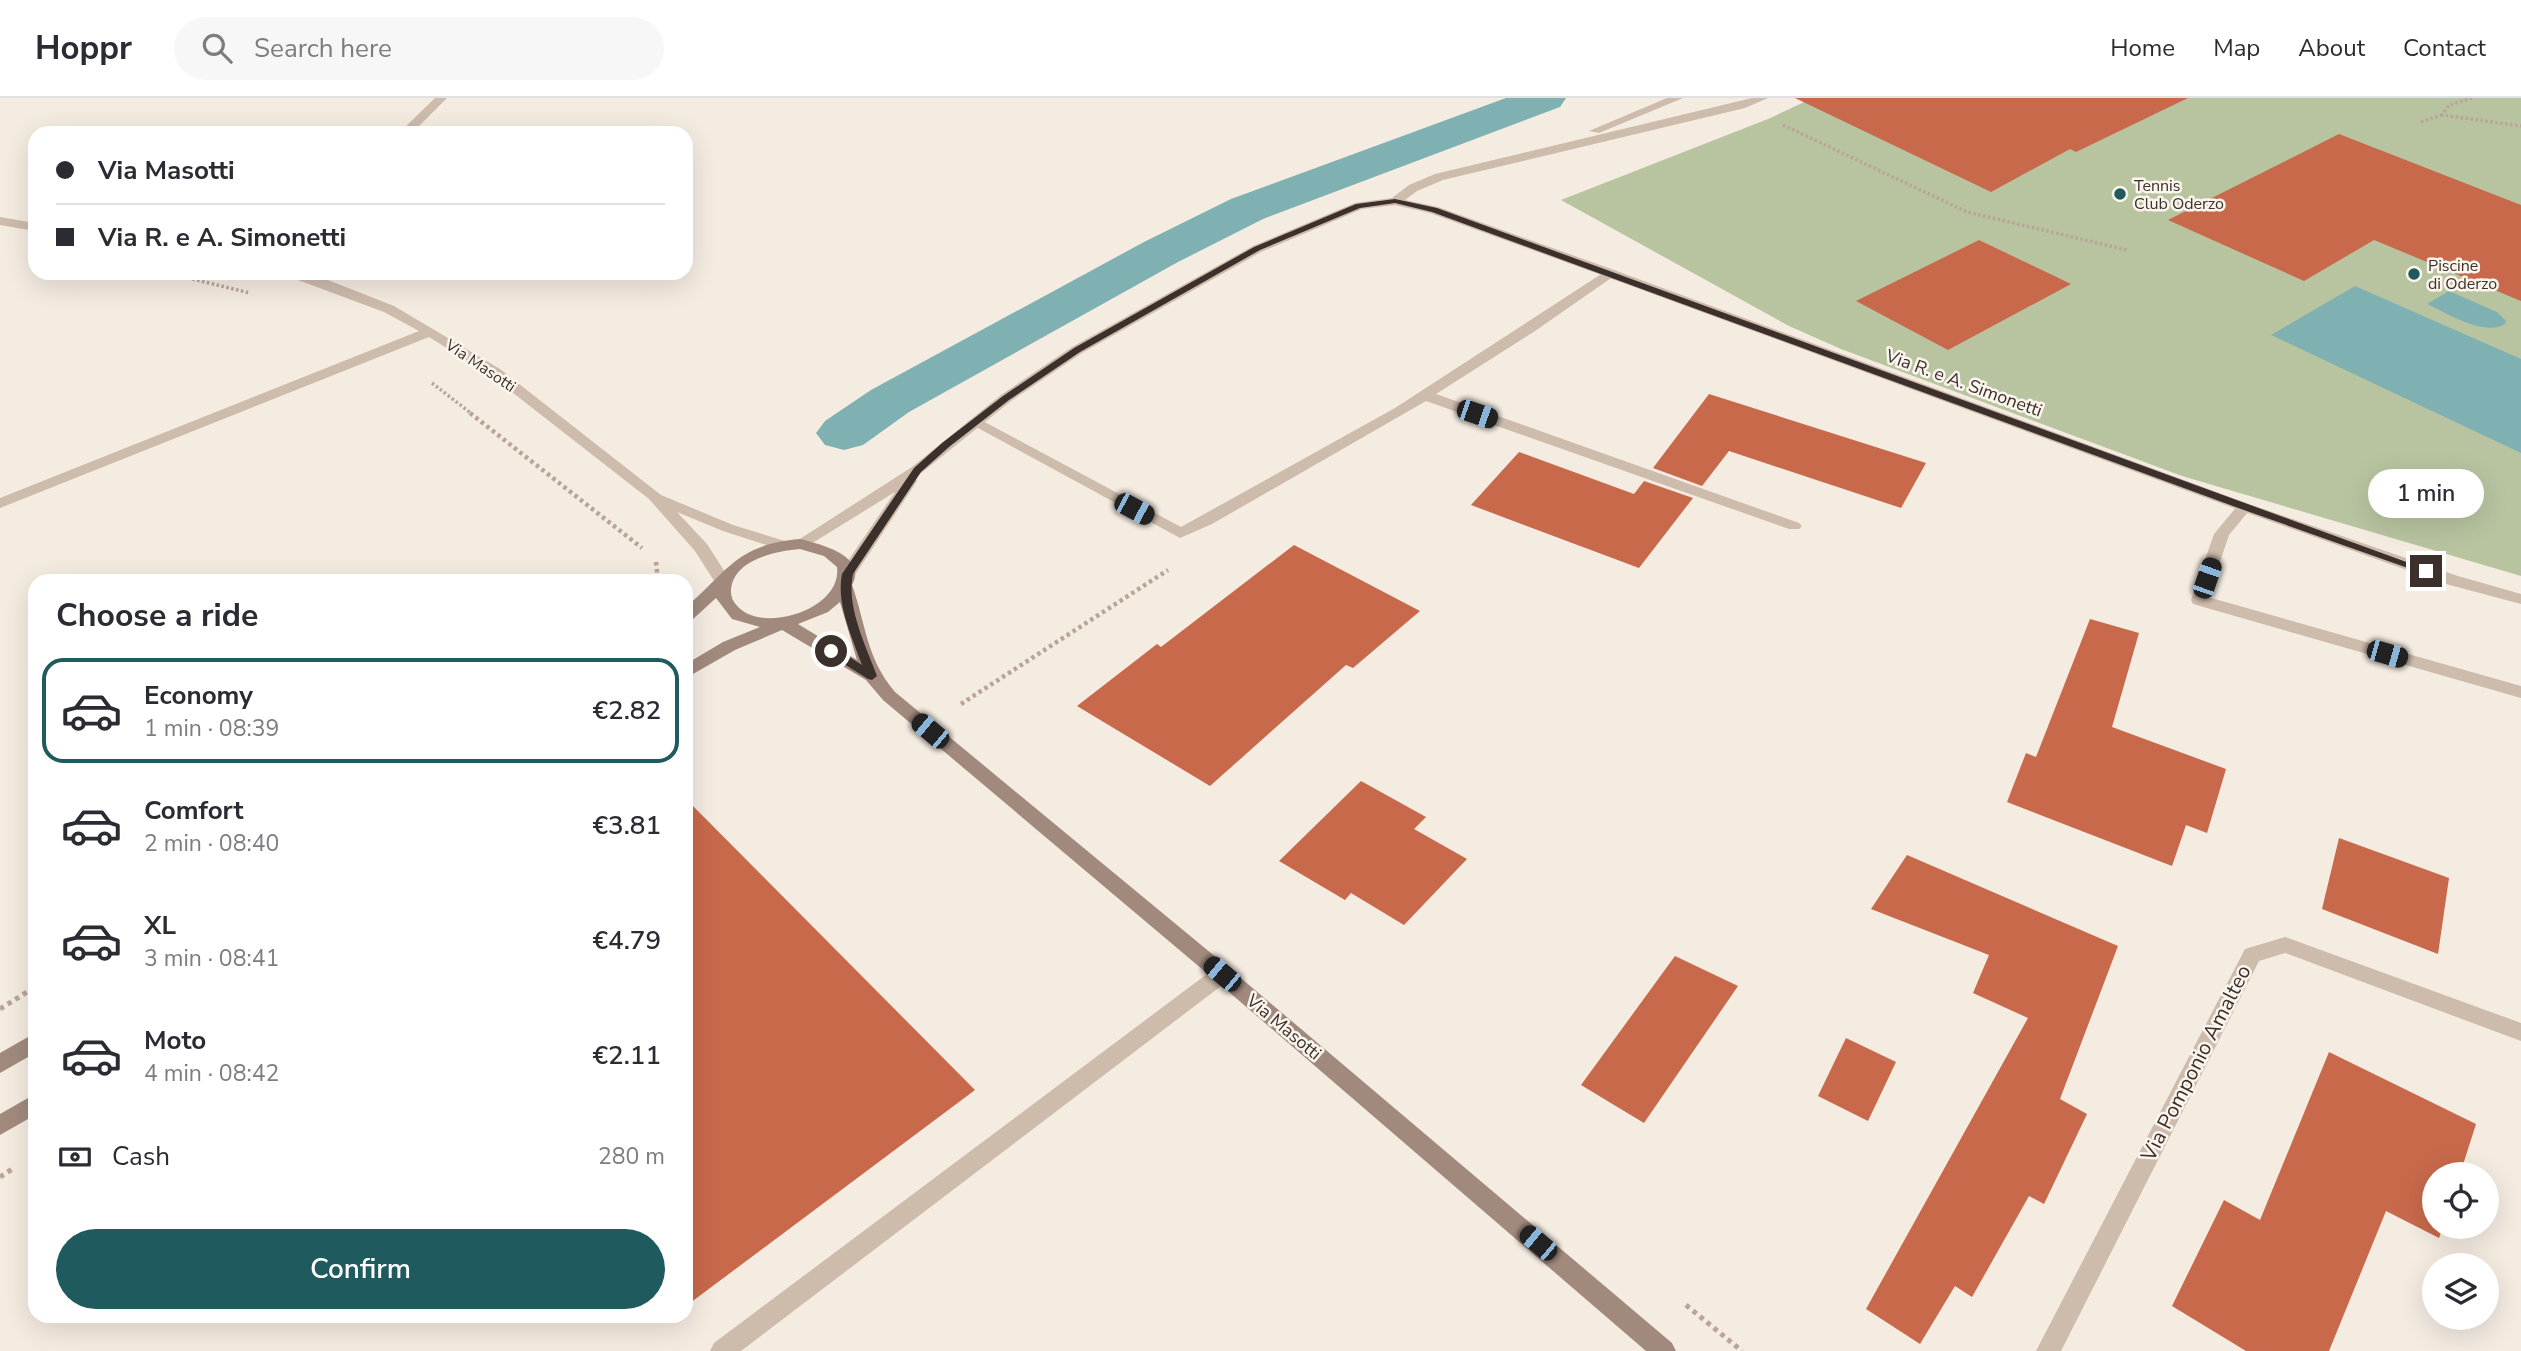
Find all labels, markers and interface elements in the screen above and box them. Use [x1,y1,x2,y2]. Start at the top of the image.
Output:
search box [174,17,664,80]
text: Hoppr [35,26,132,71]
icon: search [198,29,236,67]
text: Search here [254,31,392,66]
text: Home [2110,32,2175,64]
text: Map [2213,32,2260,64]
text: About [2298,32,2365,64]
text: Contact [2403,32,2486,64]
text: Via Masotti [98,153,235,188]
place label: Tennis Club Oderzo [2134,175,2224,215]
marker: Tennis Club Oderzo [2112,186,2128,202]
text: Via R. e A. Simonetti [98,220,346,255]
place label: Piscine di Oderzo [2428,255,2497,295]
marker: Piscine di Oderzo [2406,266,2422,282]
street label: Via Masotti [440,334,520,398]
street label: Via R. e A. Simonetti [1881,343,2046,423]
car [1454,397,1501,431]
callout: 1 min [2368,470,2484,518]
text: 1 min [2397,478,2455,509]
car [1111,490,1158,528]
car [2191,555,2224,601]
route end [2410,555,2442,587]
text: Choose a ride [56,594,258,637]
route start [815,635,847,667]
car [2364,638,2411,670]
text: Economy [144,678,253,713]
icon: car [60,679,123,742]
text: €2.82 [592,693,661,728]
car [908,709,953,753]
text: 1 min · 08:39 [144,713,279,744]
text: Comfort [144,793,244,828]
icon: car [60,794,123,857]
text: €3.81 [592,808,661,843]
text: 2 min · 08:40 [144,828,279,859]
text: XL [144,908,176,943]
icon: car [60,909,123,972]
text: €4.79 [592,923,661,958]
text: 3 min · 08:41 [144,943,279,974]
car [1200,952,1245,996]
street label: Via Pomponio Amalteo [2134,960,2258,1167]
street label: Via Masotti [1241,988,1326,1065]
text: Moto [144,1023,206,1058]
icon: car [60,1024,123,1087]
text: €2.11 [592,1038,661,1073]
text: 4 min · 08:42 [144,1058,279,1089]
icon: cash [56,1138,94,1176]
text: Cash [112,1139,170,1174]
text: 280 m [598,1141,665,1172]
map controls [2422,1162,2499,1330]
button: locate [2422,1162,2499,1239]
car [1516,1221,1561,1265]
button: Confirm [56,1229,665,1309]
button: layers [2422,1253,2499,1330]

